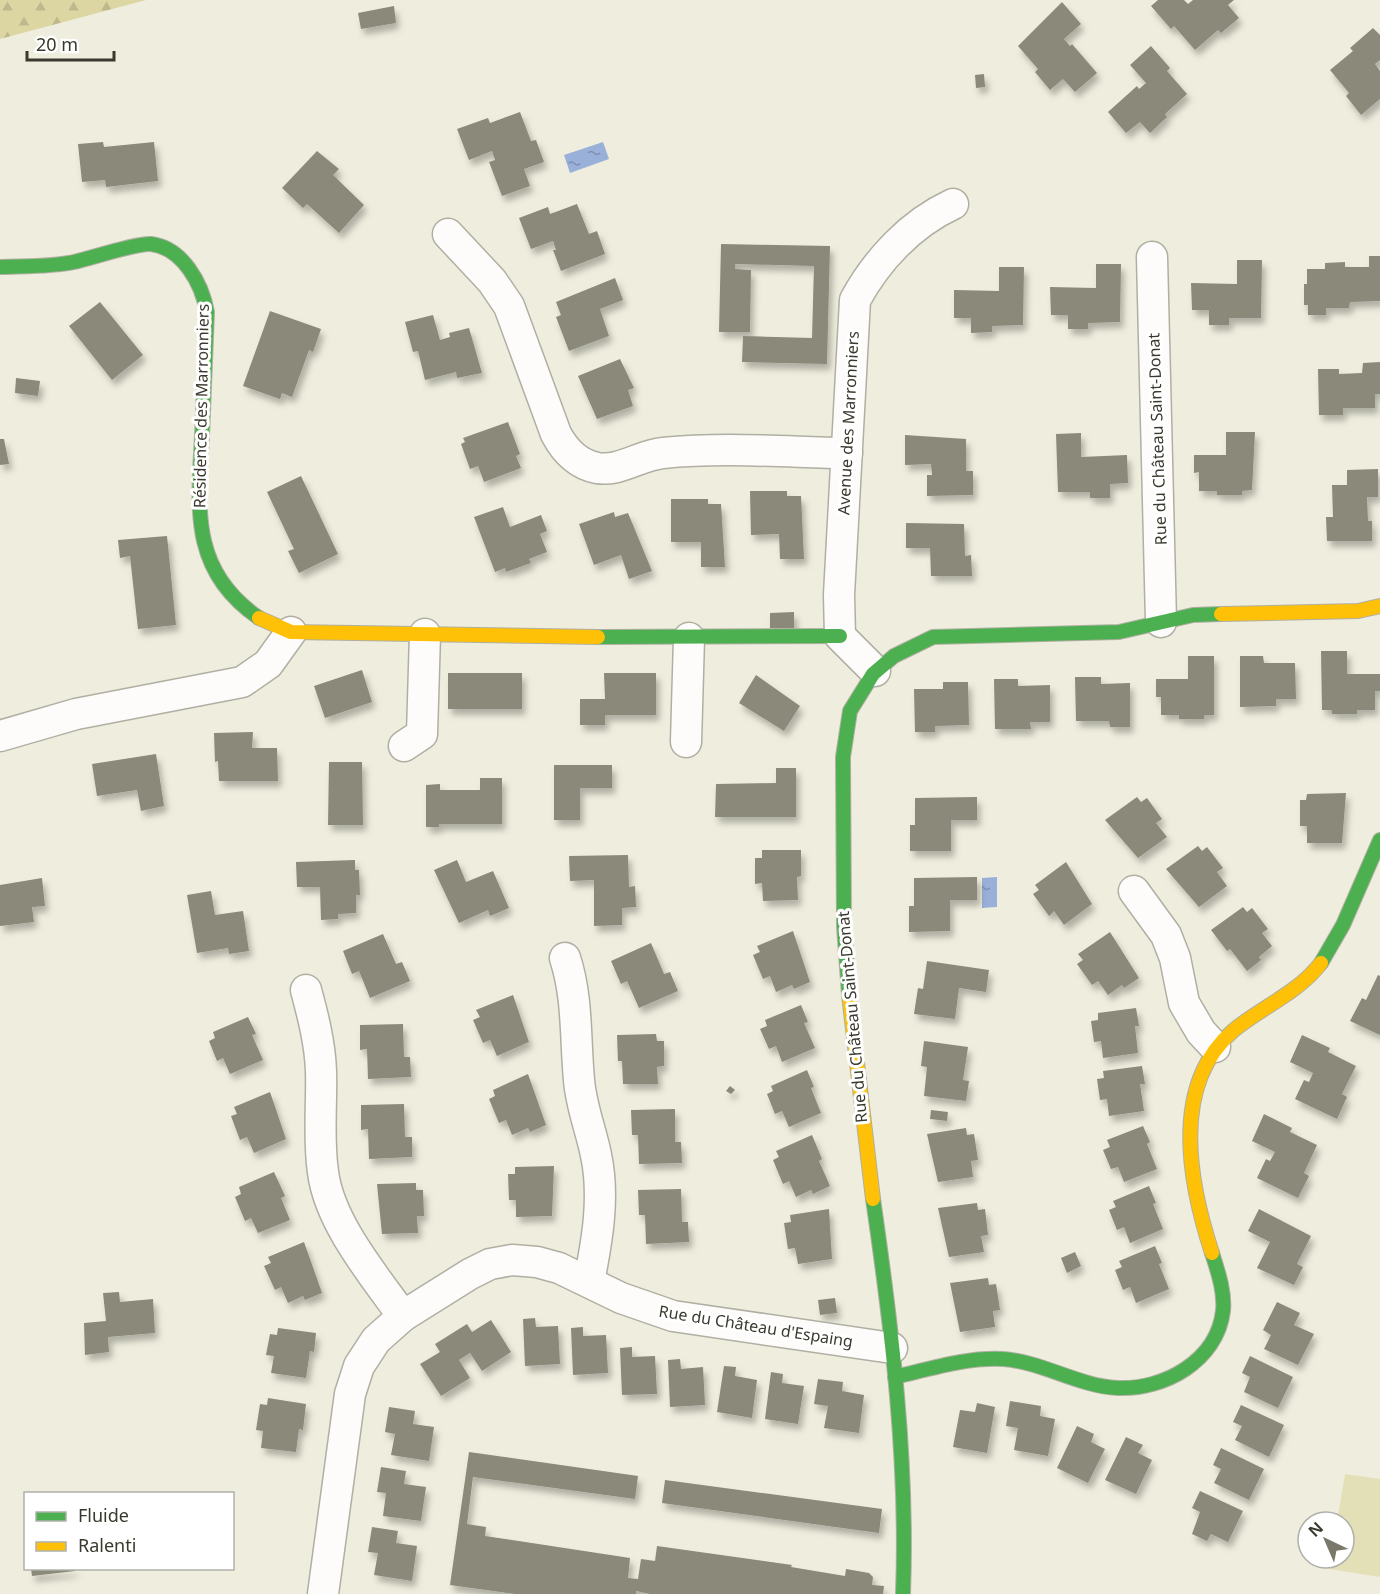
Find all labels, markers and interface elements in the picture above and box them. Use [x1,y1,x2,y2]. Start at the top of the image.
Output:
scale bar [27,24,114,62]
text: 20 m [36,32,78,56]
street label: Résidence des Marronniers [188,304,214,508]
street label: Avenue des Marronniers [832,330,864,516]
street label: Rue du Château Saint-Donat [1142,332,1172,546]
street label: Rue du Château Saint-Donat [832,910,872,1124]
street label: Rue du Château d'Espaing [657,1300,855,1352]
legend [24,1492,234,1570]
text: Fluide [78,1503,129,1527]
north arrow [1296,1510,1356,1570]
text: N [1303,1517,1328,1542]
text: Ralenti [78,1533,136,1557]

